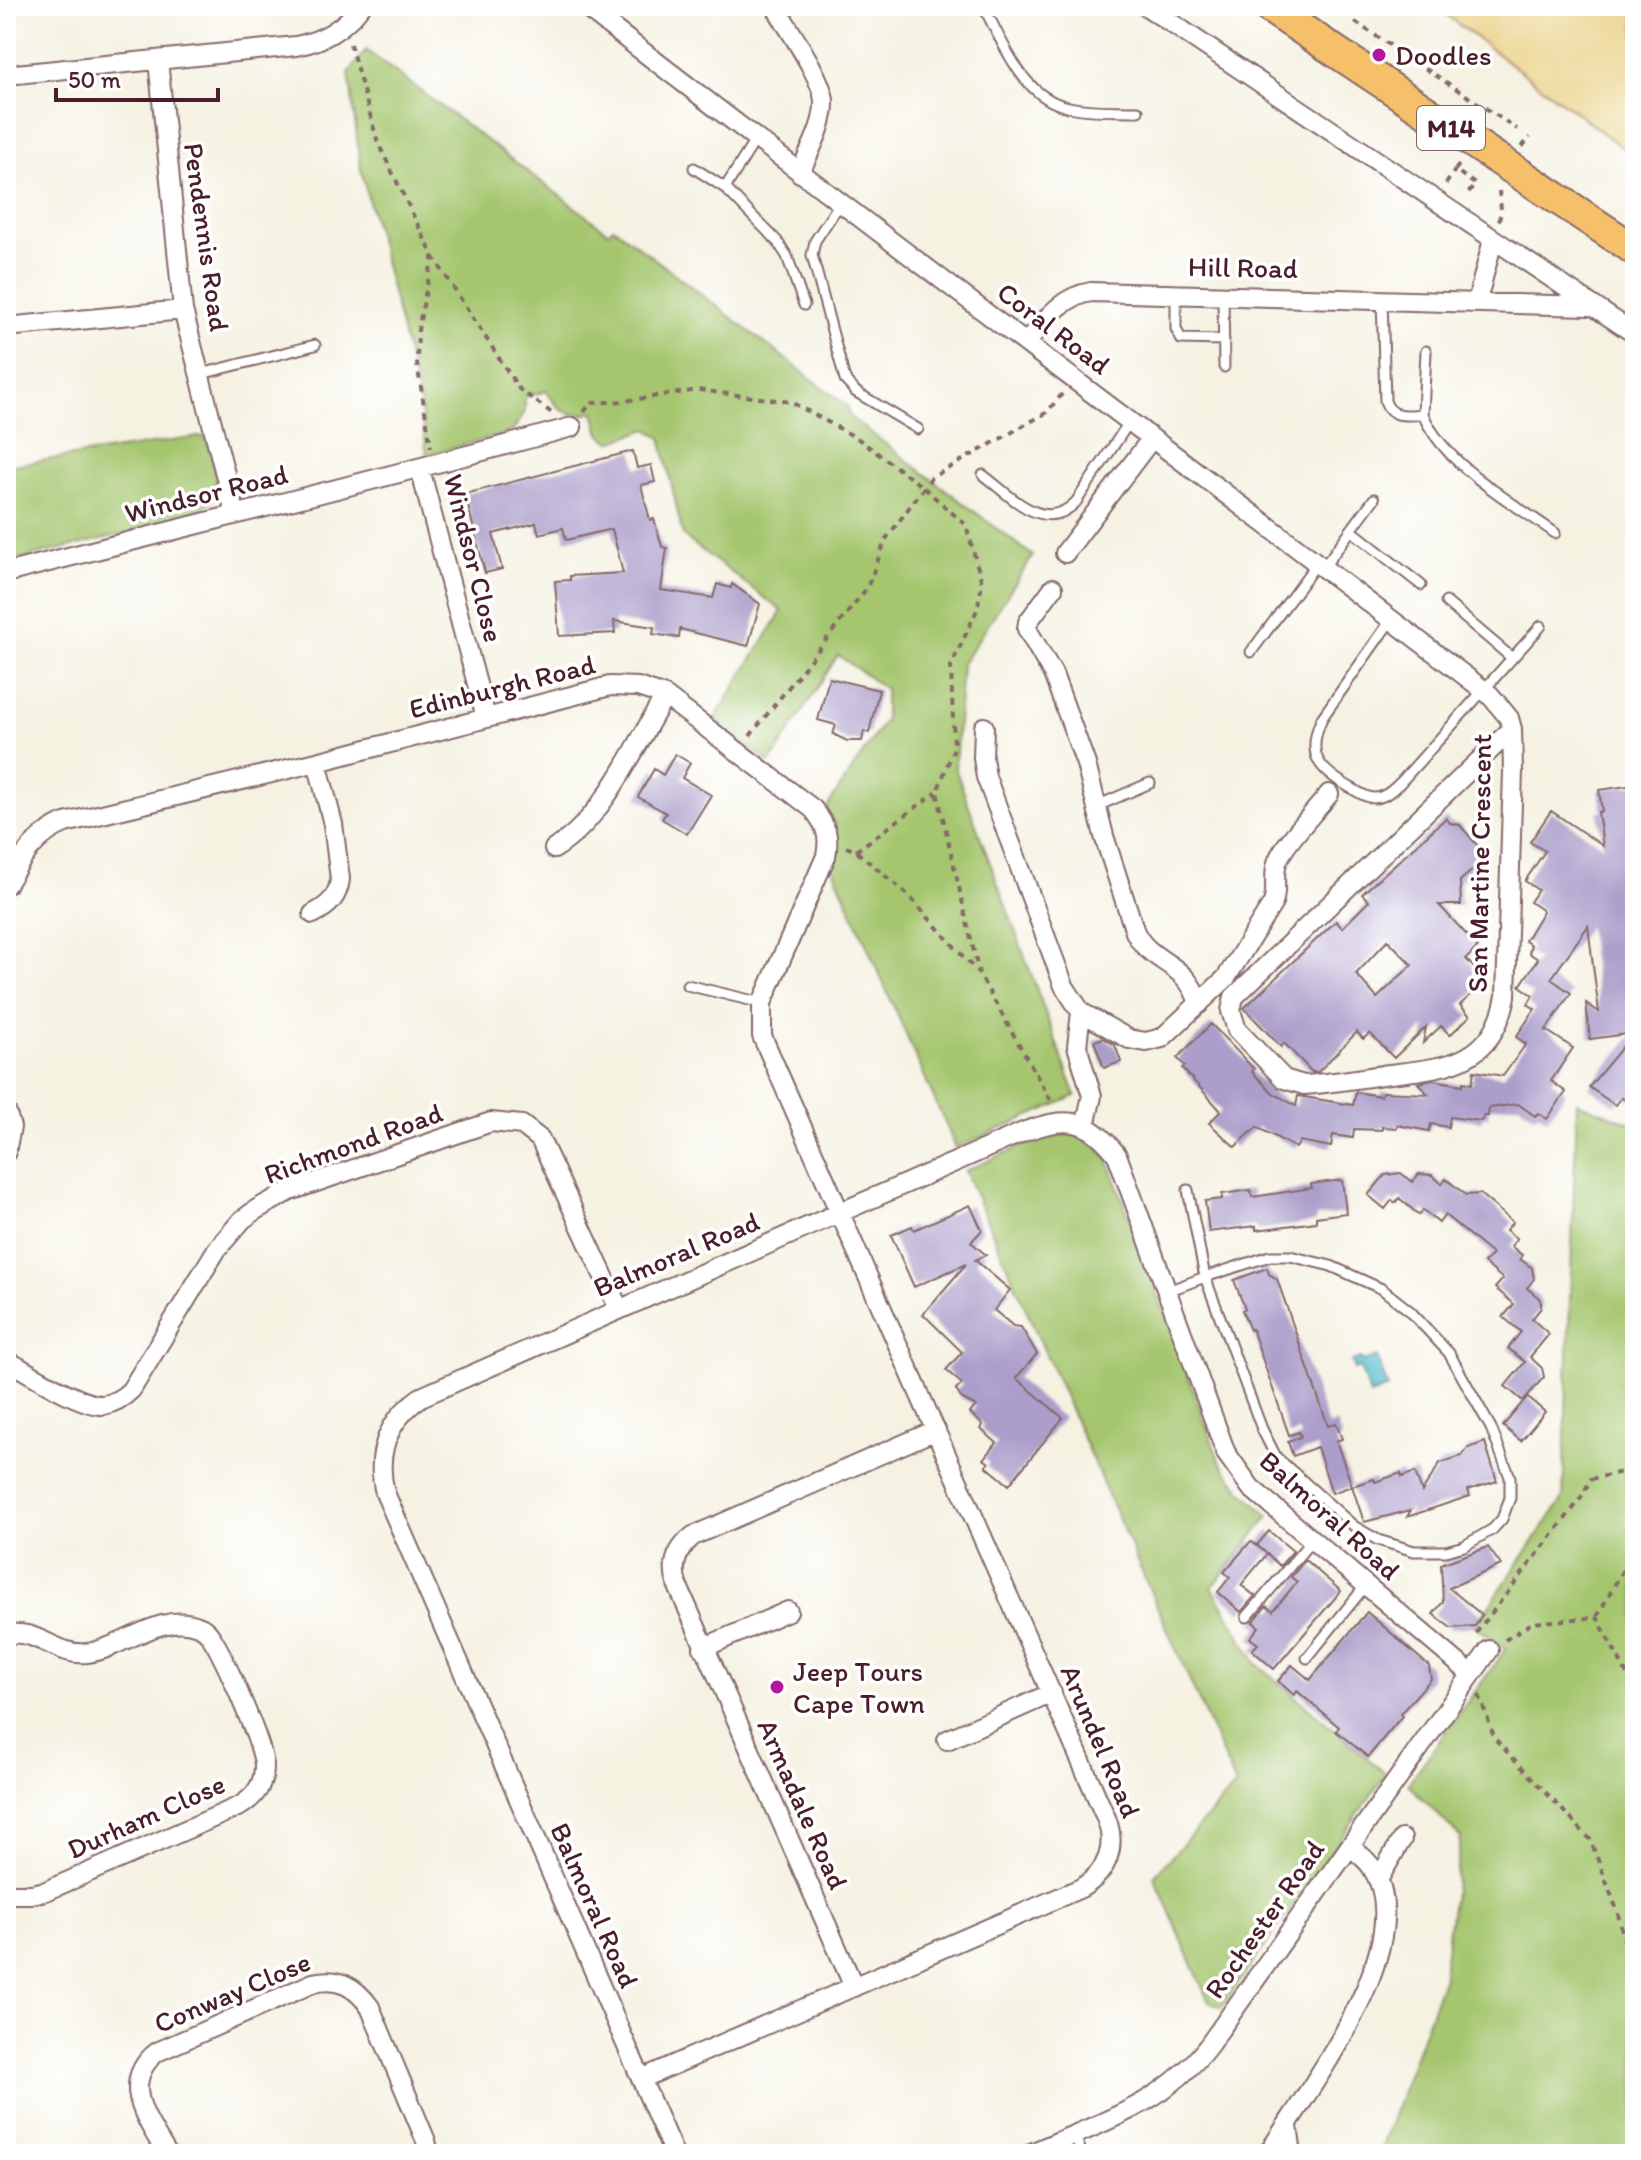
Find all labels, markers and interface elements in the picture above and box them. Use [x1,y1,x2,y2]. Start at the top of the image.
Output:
place label: Doodles [1395,38,1492,72]
marker: Doodles [1370,46,1388,64]
scale bar [56,52,218,102]
text: 50 m [68,65,121,94]
road number: M14 [1417,106,1485,150]
street label: Pendennis Road [177,140,237,334]
street label: Hill Road [1188,249,1298,285]
street label: Coral Road [991,274,1117,382]
street label: Windsor Road [121,456,291,530]
street label: Windsor Close [437,470,511,646]
street label: Edinburgh Road [405,646,599,726]
street label: San Martine Crescent [1460,733,1498,993]
street label: Richmond Road [259,1095,447,1191]
street label: Balmoral Road [588,1204,764,1304]
street label: Balmoral Road [1253,1443,1407,1587]
place label: Jeep Tours Cape Town [793,1654,925,1720]
street label: Arundel Road [1054,1659,1148,1823]
marker: Jeep Tours Cape Town [768,1678,786,1696]
street label: Armadale Road [750,1714,856,1894]
street label: Durham Close [62,1766,230,1866]
street label: Balmoral Road [543,1817,647,1993]
street label: Rochester Road [1197,1833,1331,2005]
street label: Conway Close [149,1944,315,2040]

